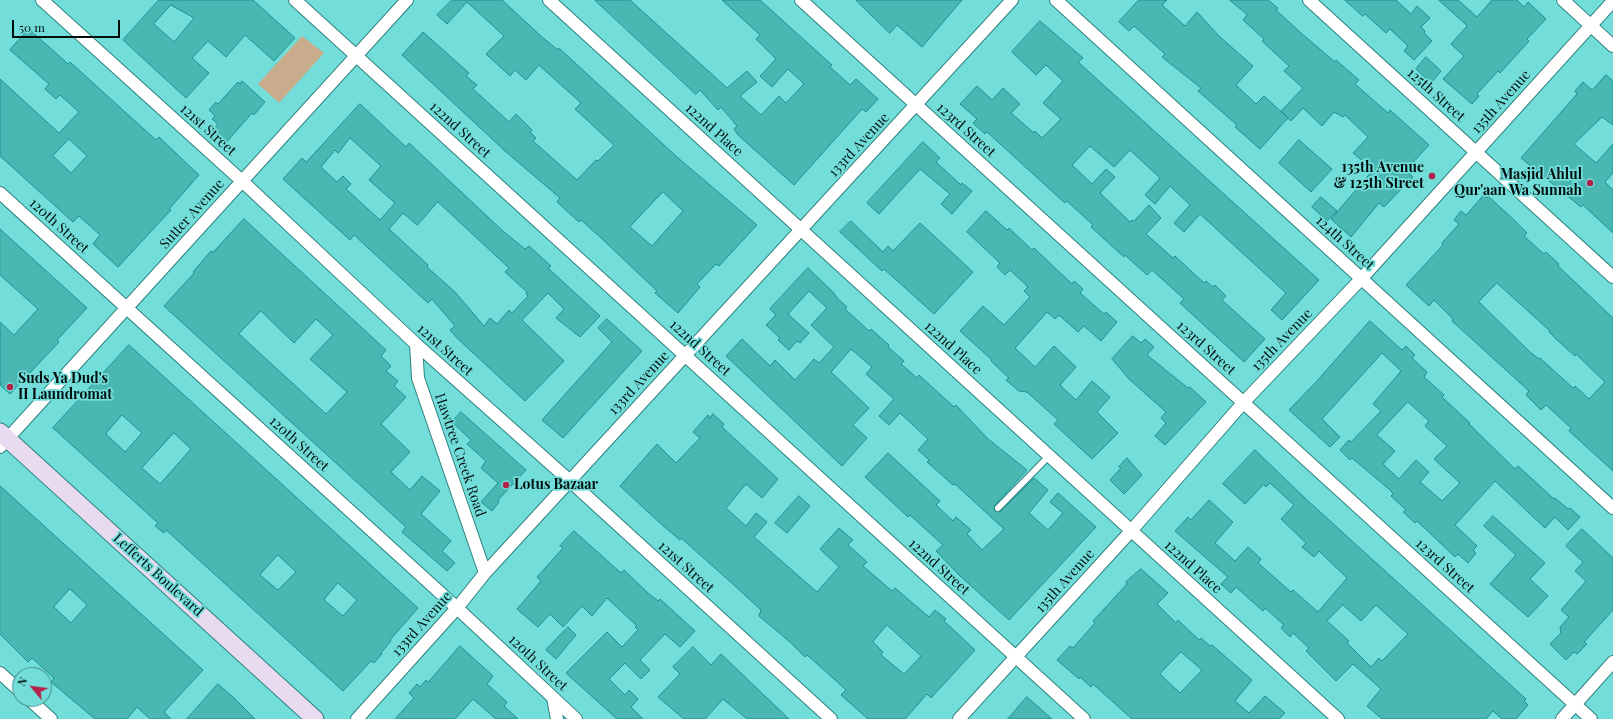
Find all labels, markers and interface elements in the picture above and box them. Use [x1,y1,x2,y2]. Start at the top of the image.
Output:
scale bar [14,12,122,38]
text: 50 m [19,19,45,35]
street label: 125th Street [1404,65,1468,125]
street label: 135th Avenue [1468,67,1534,137]
street label: 122nd Street [426,98,494,162]
street label: 123rd Street [933,99,999,161]
street label: 122nd Place [682,100,746,160]
street label: 121st Street [177,101,239,159]
street label: 133rd Avenue [825,110,893,180]
place label: 135th Avenue & 125th Street [1334,160,1424,192]
place label: Masjid Ahlul Qur'aan Wa Sunnah [1454,167,1582,200]
marker: 135th Avenue & 125th Street [1427,171,1437,181]
street label: Sutter Avenue [156,176,228,252]
marker: Masjid Ahlul Qur'aan Wa Sunnah [1585,178,1595,188]
street label: 120th Street [26,195,92,257]
street label: 124th Street [1312,212,1378,274]
street label: 135th Avenue [1248,305,1316,375]
street label: 122nd Street [666,316,734,380]
street label: 123rd Street [1173,317,1239,379]
street label: 122nd Place [921,318,985,378]
street label: 121st Street [414,321,476,379]
street label: 133rd Avenue [605,348,673,418]
place label: Suds Ya Dud's II Laundromat [18,371,112,404]
marker: Suds Ya Dud's II Laundromat [5,382,15,392]
street label: Hawtree Creek Road [431,391,489,519]
street label: 120th Street [266,413,332,475]
place label: Lotus Bazaar [514,477,598,493]
marker: Lotus Bazaar [501,480,511,490]
street label: Lefferts Boulevard [109,530,207,620]
street label: 122nd Street [905,535,973,599]
street label: 123rd Street [1412,535,1478,597]
street label: 122nd Place [1161,537,1225,597]
street label: 121st Street [655,538,717,596]
street label: 135th Avenue [1032,546,1098,616]
street label: 133rd Avenue [389,588,455,660]
street label: 120th Street [505,631,571,695]
north arrow [12,667,52,707]
text: N [13,674,30,689]

